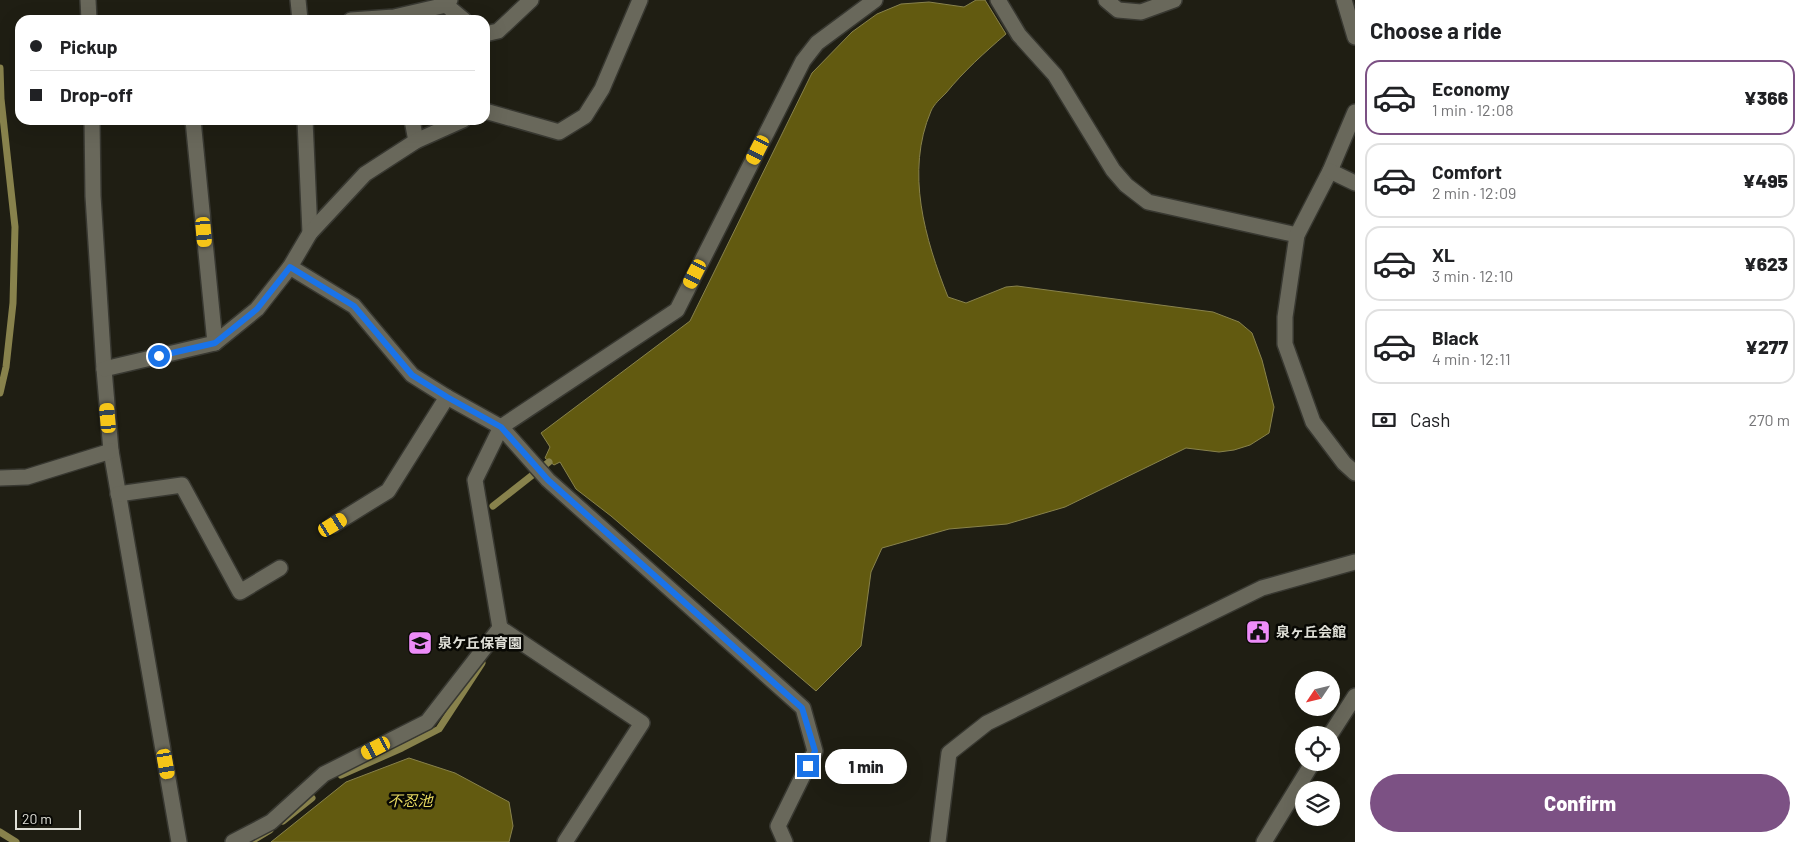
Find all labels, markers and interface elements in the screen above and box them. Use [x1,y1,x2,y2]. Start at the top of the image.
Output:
text: Choose a ride [1370,17,1502,43]
text: Pickup [60,35,118,58]
icon: car [1372,75,1417,120]
text: Economy [1432,77,1510,100]
text: Drop-off [60,83,133,106]
text: ¥366 [1744,86,1788,109]
text: 1 min · 12:08 [1432,100,1513,119]
car [744,133,771,167]
icon: car [1372,158,1417,203]
text: Comfort [1432,160,1502,183]
text: ¥495 [1743,169,1788,192]
text: 2 min · 12:09 [1432,183,1516,202]
car [195,216,212,248]
icon: car [1372,241,1417,286]
text: XL [1432,243,1455,266]
text: ¥623 [1744,252,1788,275]
car [681,257,708,291]
text: 3 min · 12:10 [1432,266,1513,285]
icon: car [1372,324,1417,369]
text: Black [1432,326,1479,349]
text: ¥277 [1745,335,1788,358]
route start [148,345,170,367]
text: 4 min · 12:11 [1432,349,1511,368]
car [99,402,116,434]
icon: cash [1370,406,1398,434]
text: Cash [1410,408,1451,431]
text: 270 m [1748,410,1790,429]
car [316,511,349,539]
public building icon: 泉ヶ丘会館 [1245,619,1271,645]
place label: 泉ヶ丘会館 [1276,623,1346,640]
school or university icon: 泉ケ丘保育園 [407,630,433,656]
place label: 泉ケ丘保育園 [438,634,522,651]
north arrow [1295,671,1340,716]
map controls [1295,671,1340,826]
button: locate [1295,726,1340,771]
car [359,735,392,761]
car [156,748,175,780]
callout: 1 min [826,748,908,784]
route end [797,755,819,777]
text: 1 min [848,757,884,776]
button: Confirm [1370,774,1790,832]
button: layers [1295,781,1340,826]
water label: 不忍池 [387,791,434,809]
scale bar [15,807,81,830]
text: 20 m [22,810,52,827]

